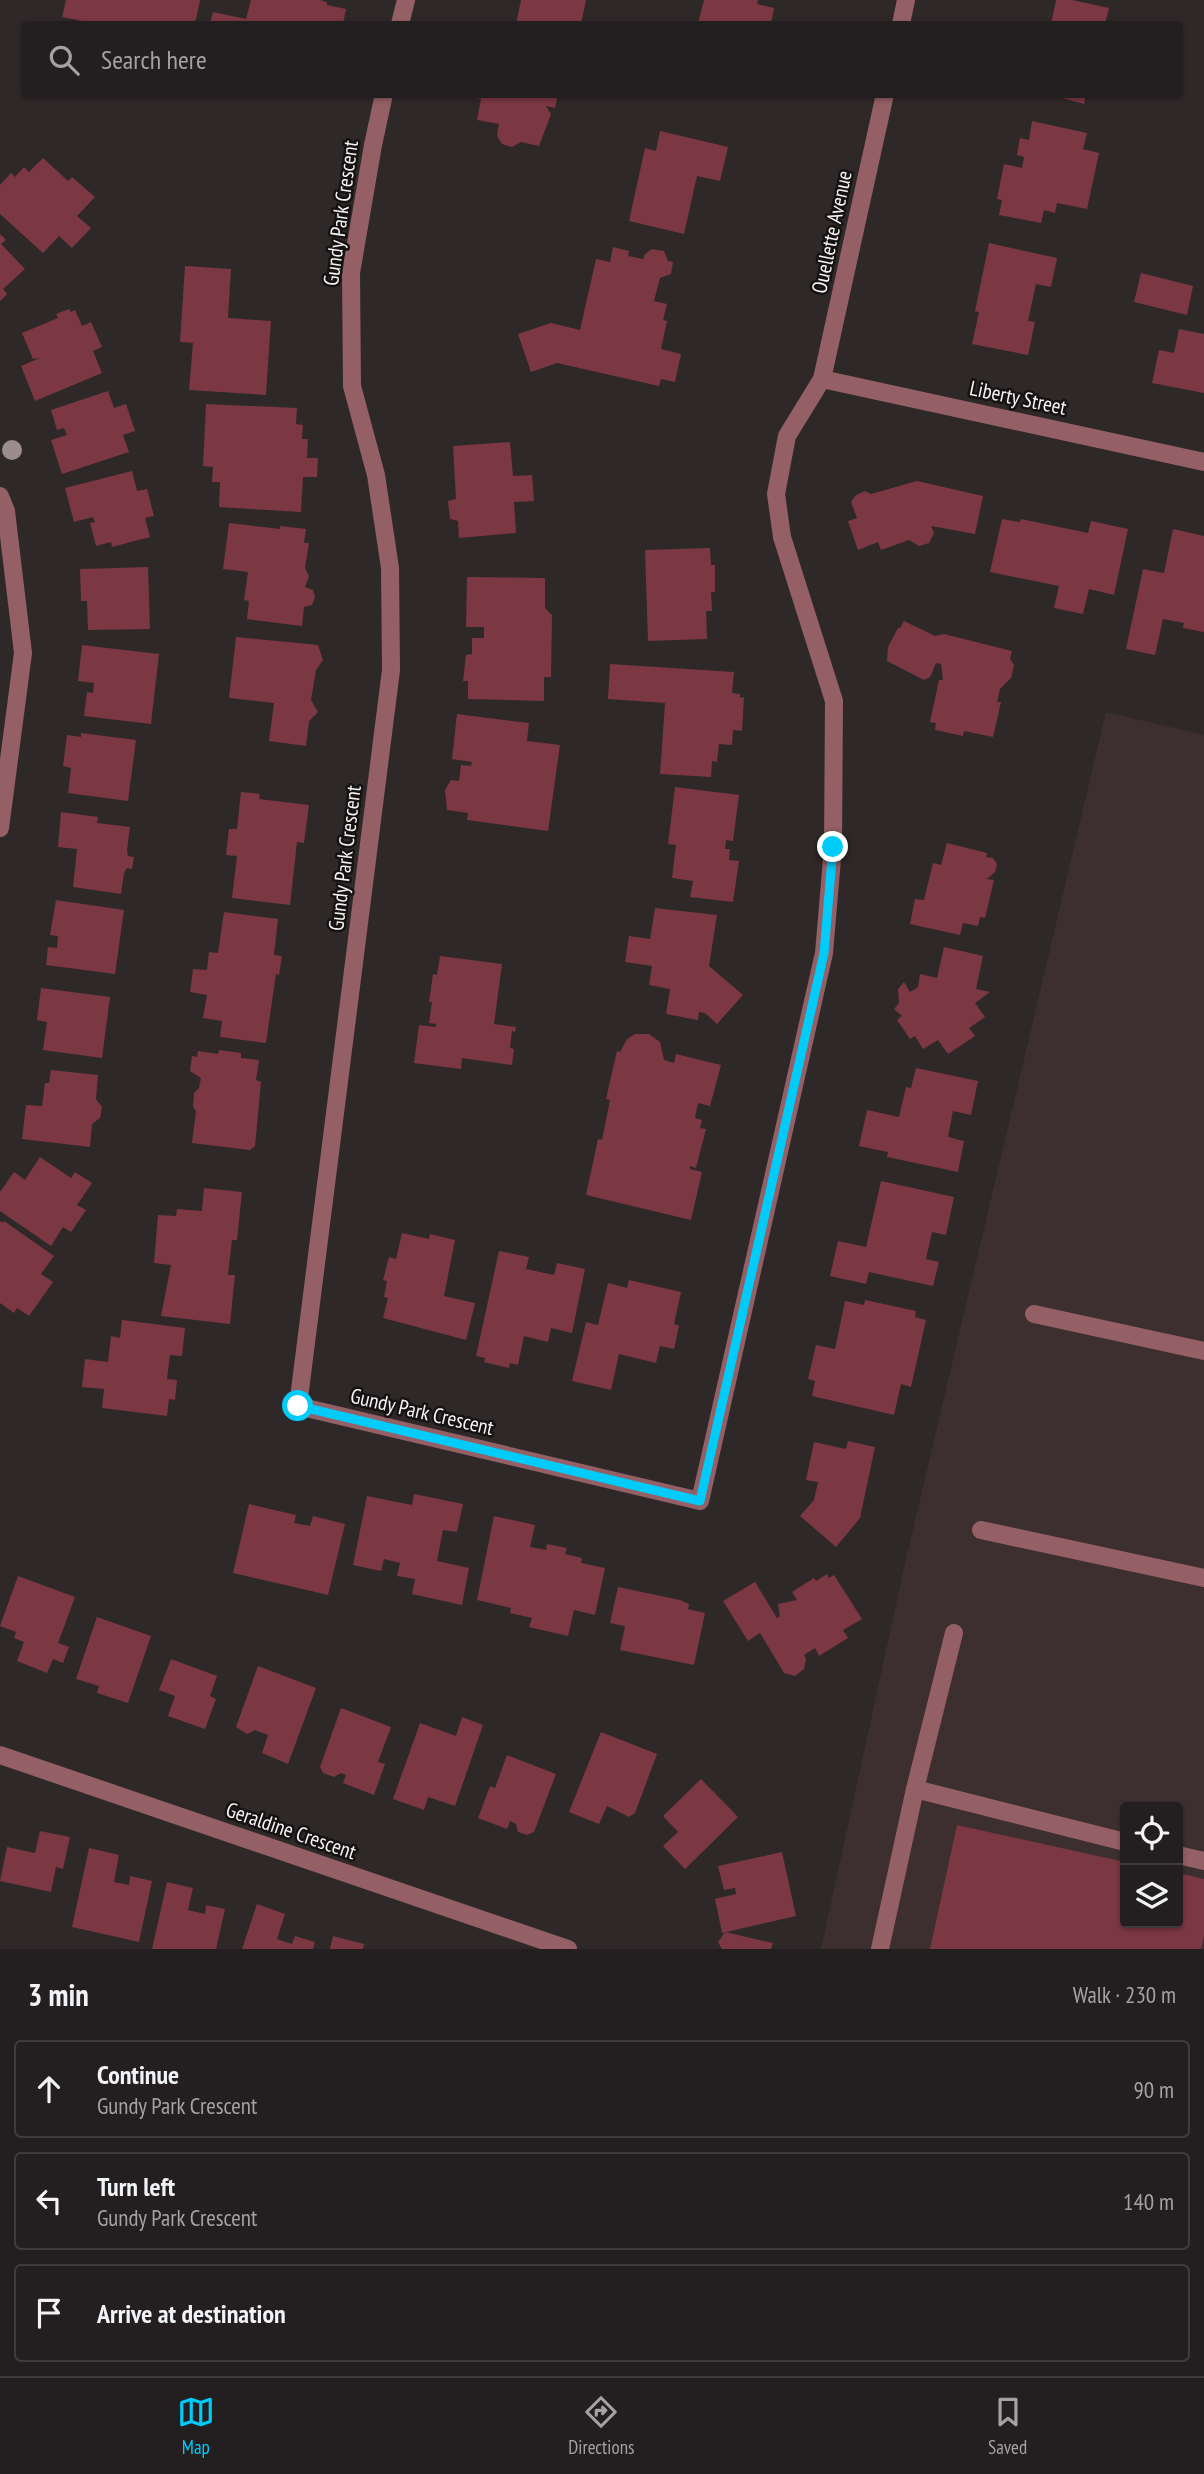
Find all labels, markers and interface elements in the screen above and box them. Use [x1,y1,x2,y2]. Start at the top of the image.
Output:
search box [21,21,1183,98]
icon: search [45,41,83,79]
text: Search here [101,43,207,76]
street label: Gundy Park Crescent [317,138,364,287]
street label: Ouellette Avenue [805,168,858,296]
street label: Liberty Street [967,374,1069,421]
street label: Gundy Park Crescent [322,783,367,932]
route end [817,831,848,862]
street label: Gundy Park Crescent [348,1382,497,1441]
route start [282,1390,313,1421]
street label: Geraldine Crescent [223,1796,360,1865]
map controls [1120,1802,1183,1928]
button: locate [1120,1802,1183,1865]
button: layers [1120,1865,1183,1928]
text: 3 min [28,1975,89,2014]
text: Walk · 230 m [1073,1980,1176,2009]
text: Continue [97,2058,179,2091]
icon: ahead [30,2070,68,2108]
text: 90 m [1133,2075,1174,2104]
text: Gundy Park Crescent [97,2091,257,2120]
text: Turn left [97,2170,175,2203]
icon: left [30,2182,68,2220]
text: 140 m [1123,2187,1174,2216]
text: Gundy Park Crescent [97,2203,257,2232]
icon: arrive [30,2294,68,2332]
text: Arrive at destination [97,2297,286,2330]
tab: Map [177,2393,215,2459]
tab: Directions [568,2393,634,2459]
tab: Saved [988,2393,1027,2459]

